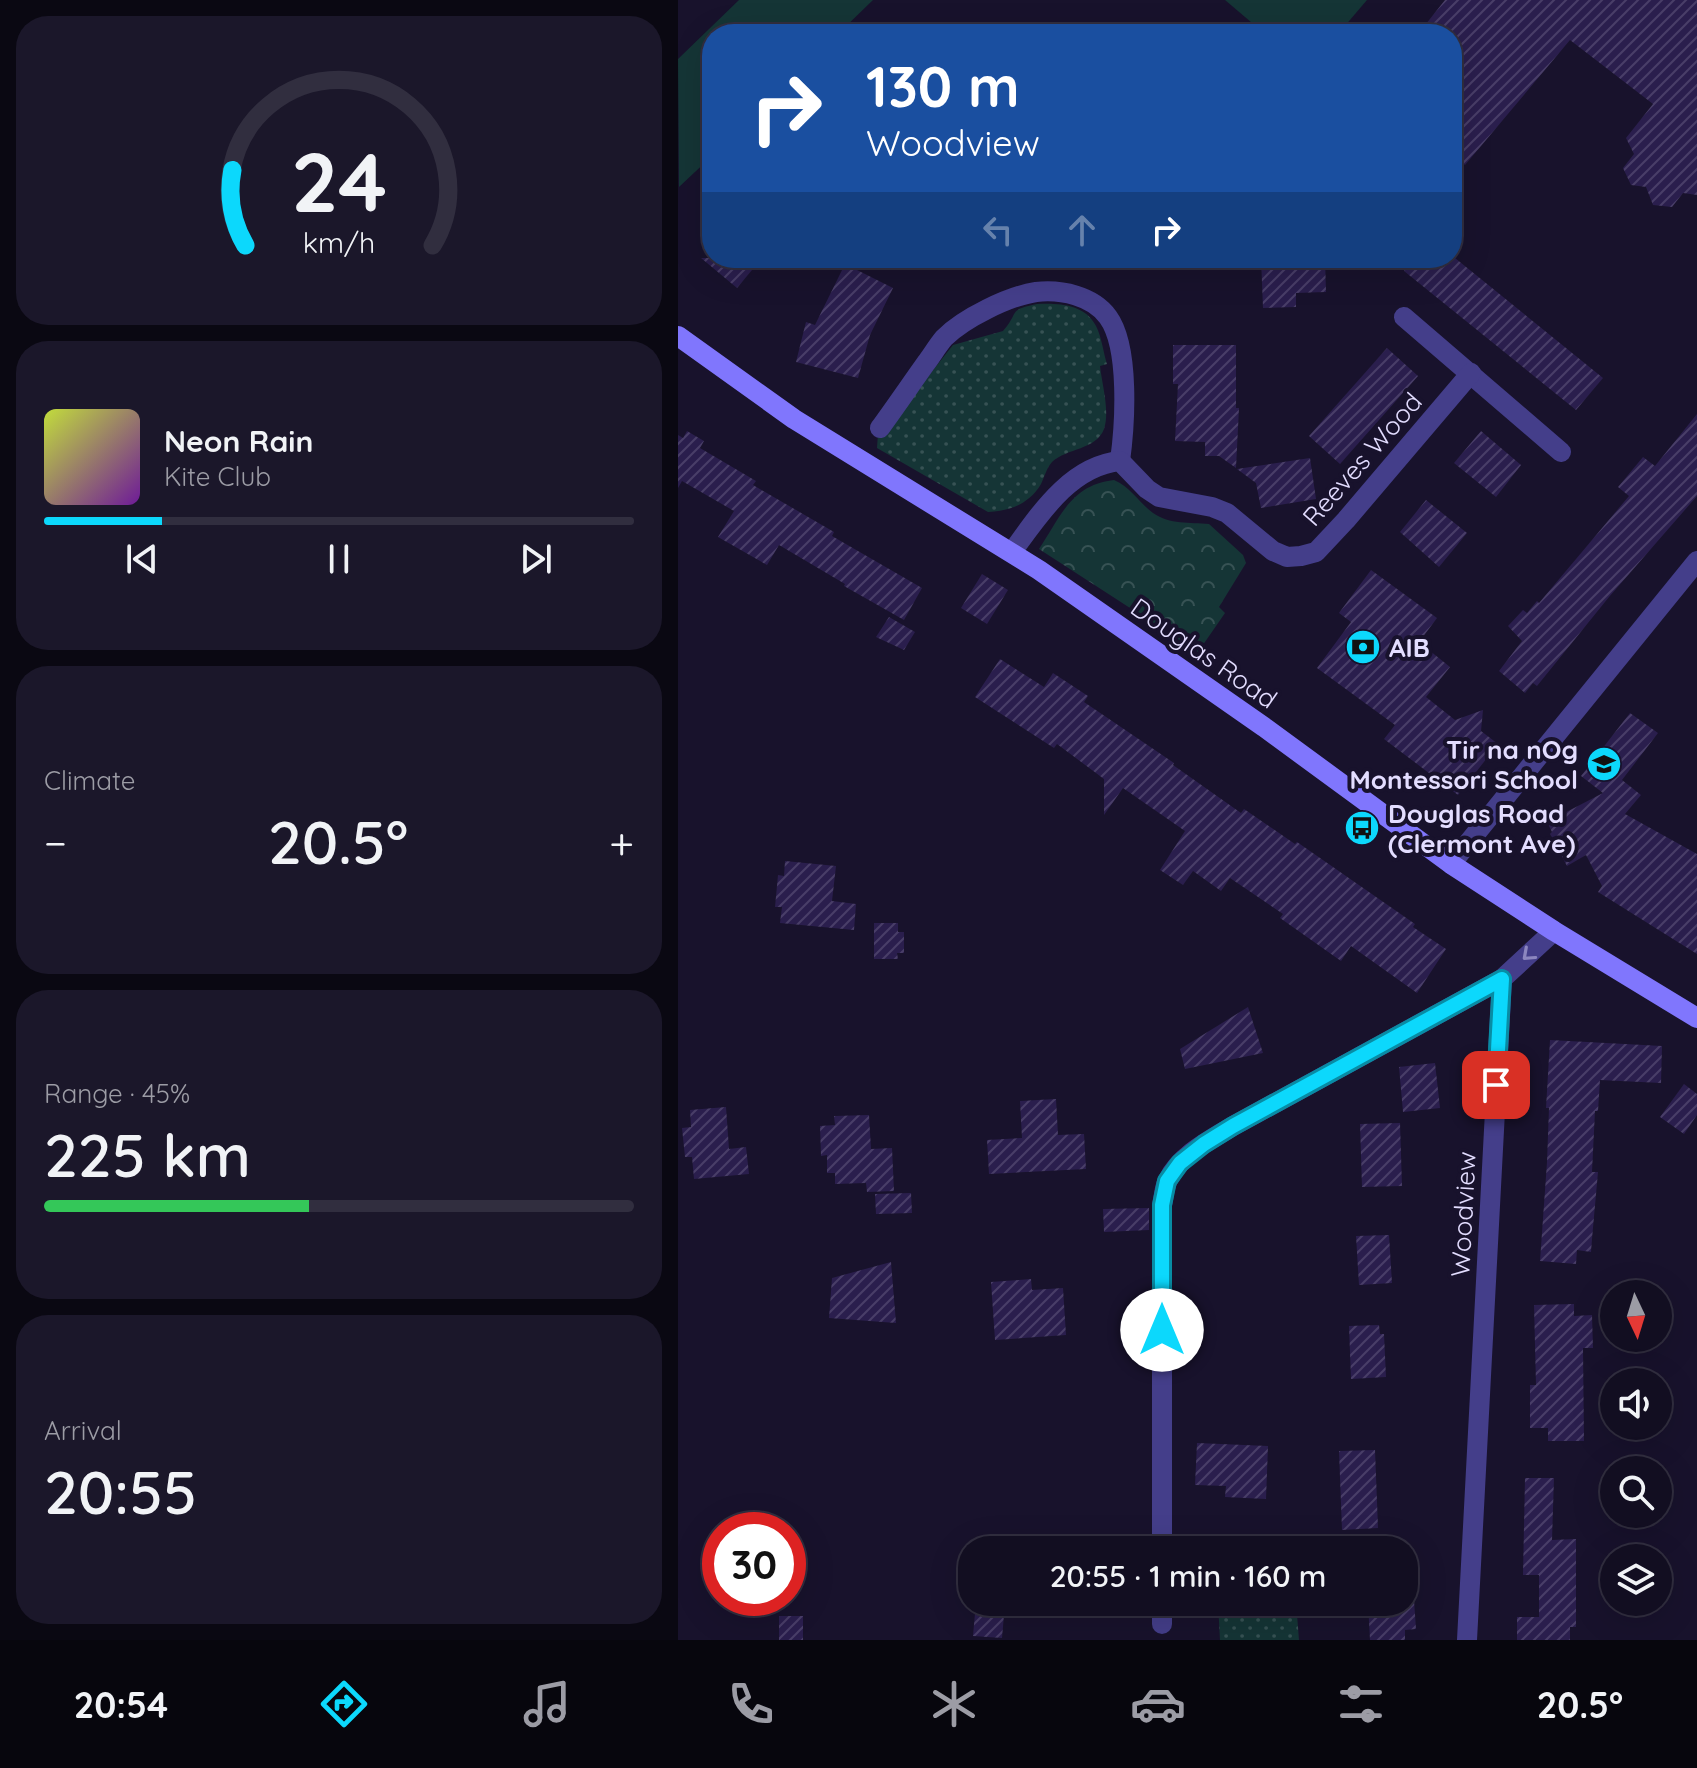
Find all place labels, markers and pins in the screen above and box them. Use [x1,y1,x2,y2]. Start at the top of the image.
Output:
bank icon: AIB [1344,628,1382,666]
place label: AIB [1389,631,1430,664]
place label: Tir na nOg Montessori School [1349,733,1578,796]
school or university icon: Tir na nOg Montessori School [1585,745,1623,783]
place label: Douglas Road (Clermont Ave) [1388,797,1576,860]
bus stop icon: Douglas Road (Clermont Ave) [1343,809,1381,847]
pin [1462,1051,1530,1119]

